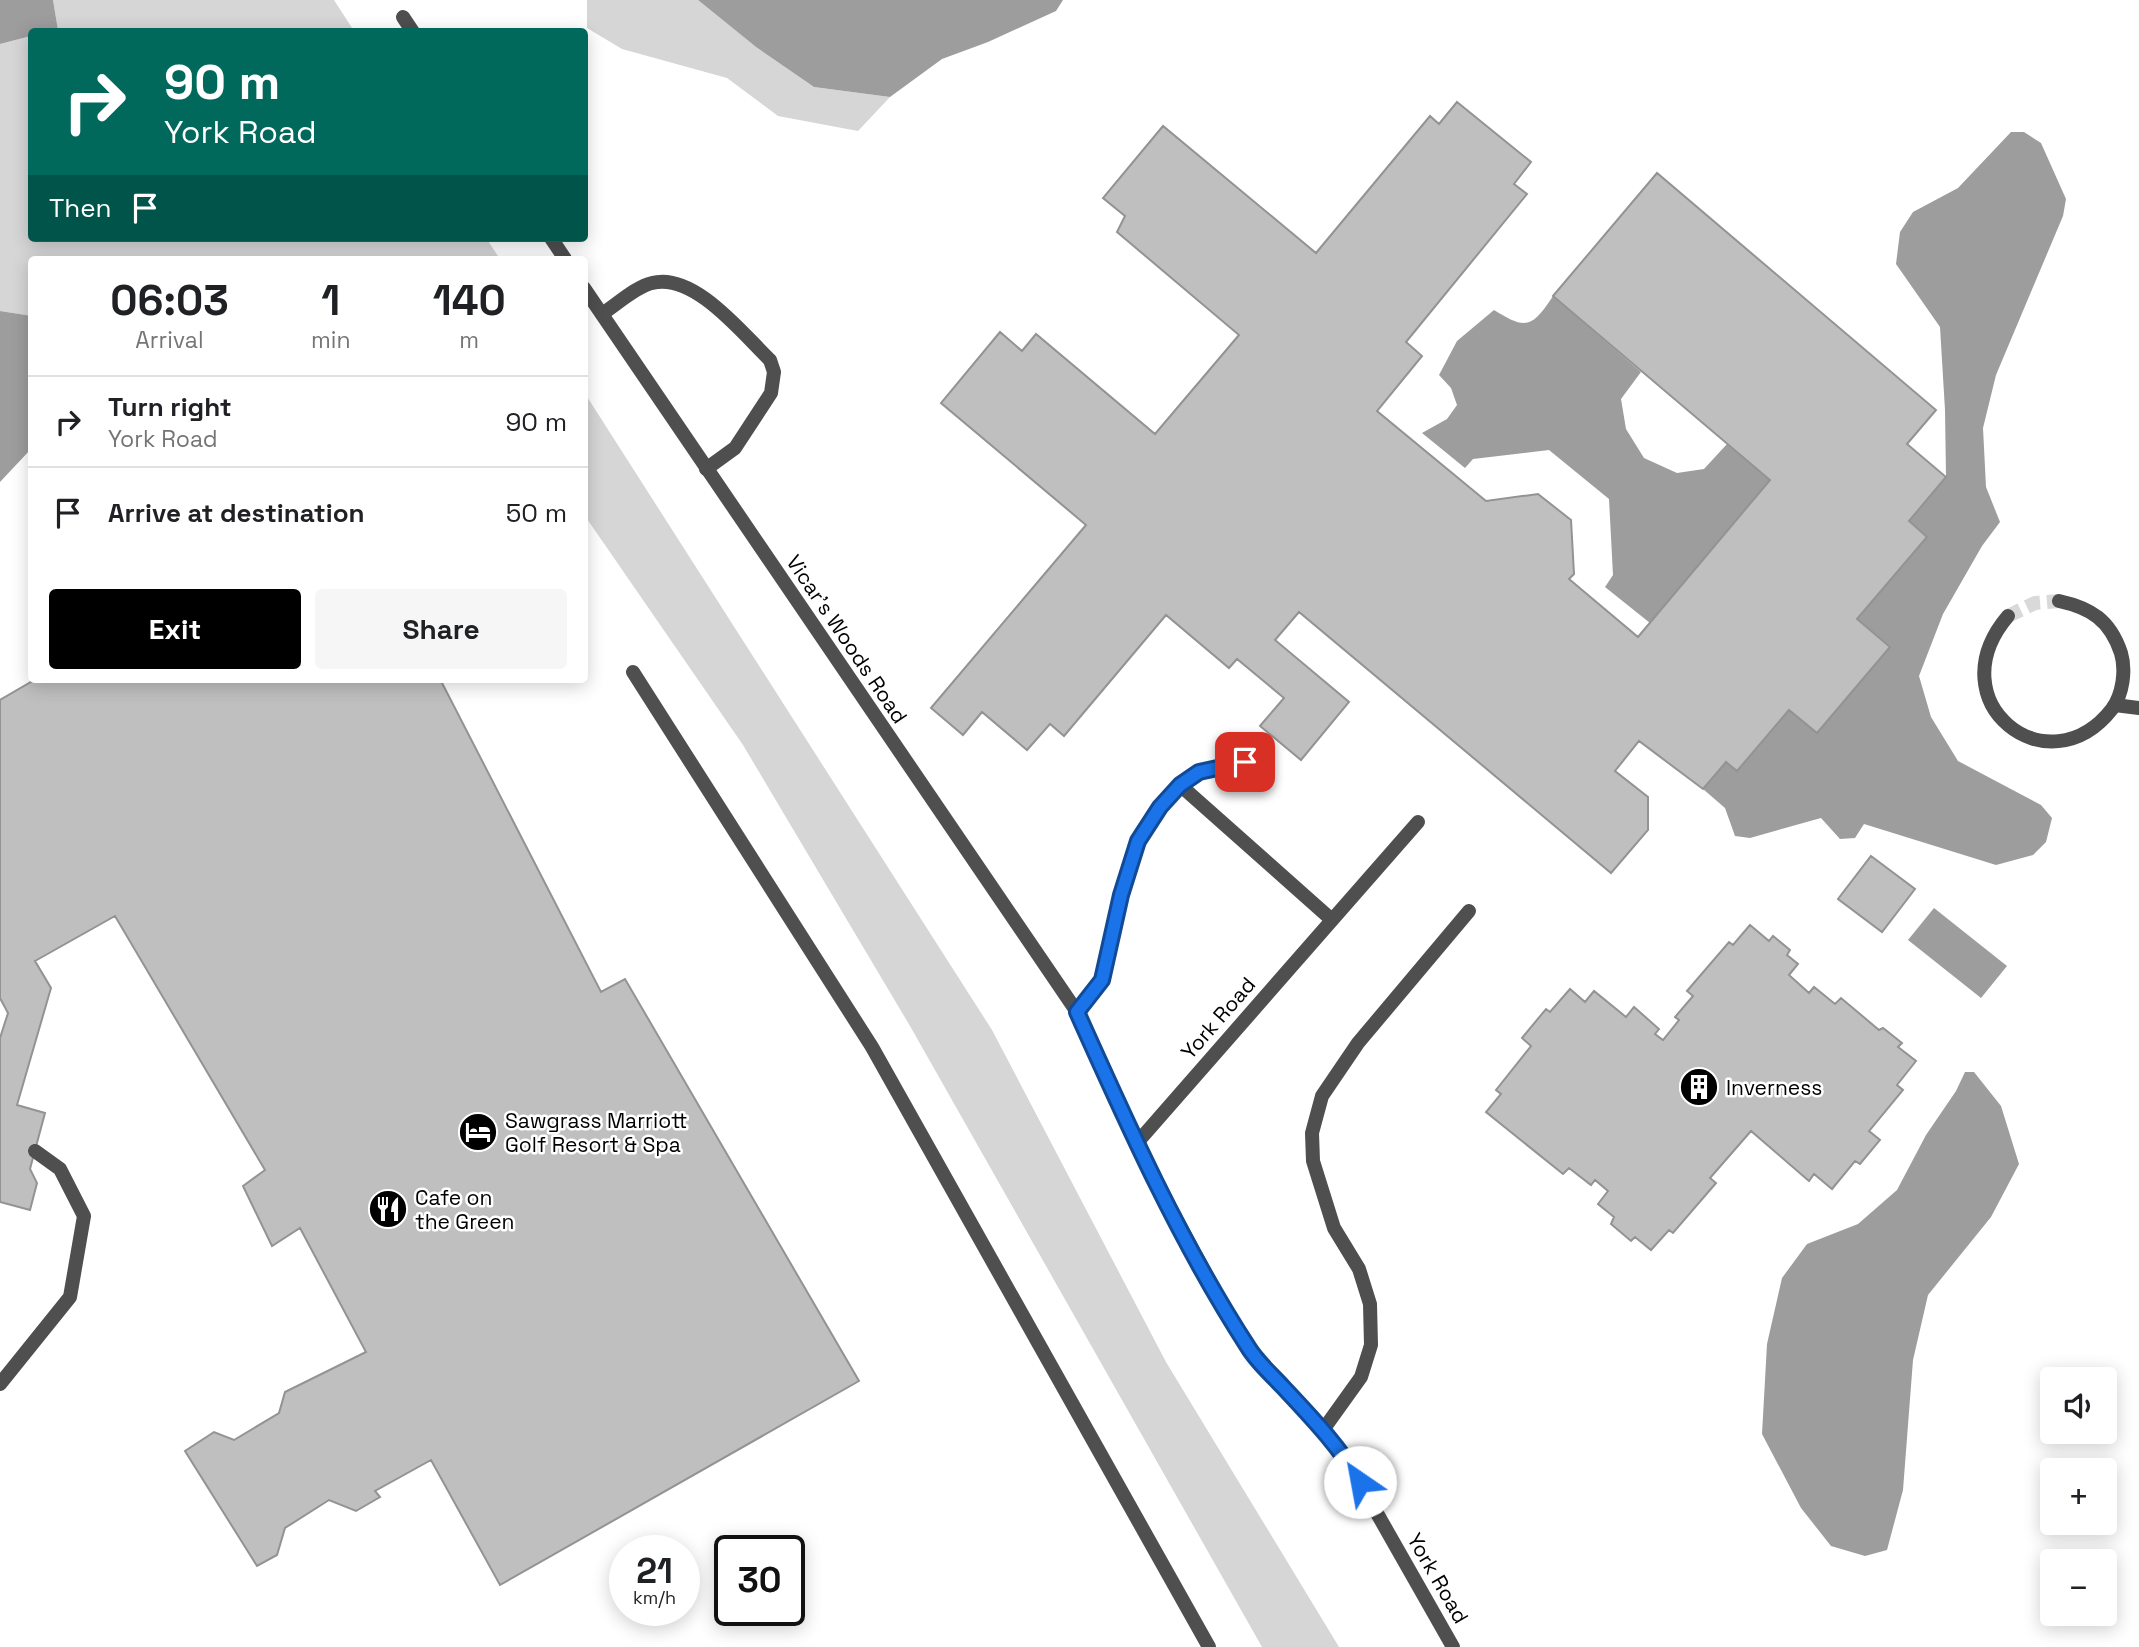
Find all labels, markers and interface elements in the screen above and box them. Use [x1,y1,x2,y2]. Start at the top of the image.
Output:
text: 90 m [164,51,280,113]
icon: right [49,56,140,147]
text: York Road [164,112,317,152]
icon: arrive [126,189,164,227]
text: Then [49,191,112,225]
text: 06:03 [110,274,229,327]
text: 1 [321,274,340,327]
text: 140 [433,274,506,327]
text: Arrival [135,325,204,355]
text: min [311,325,351,355]
text: m [459,325,479,355]
text: Turn right [108,390,232,424]
icon: right [49,403,87,441]
text: 90 m [505,405,567,439]
text: York Road [108,424,218,454]
icon: arrive [49,494,87,532]
text: Arrive at destination [108,496,365,530]
text: 50 m [506,496,567,530]
street label: Vicar's Woods Road [781,549,913,729]
button: Exit [49,589,301,669]
button: Share [315,589,567,669]
pin [1215,732,1275,792]
icon: arrive [1226,743,1264,781]
street label: York Road [1175,971,1261,1065]
building icon: Inverness [1678,1066,1720,1108]
place label: Inverness [1726,1074,1822,1101]
place label: Sawgrass Marriott Golf Resort & Spa [505,1107,688,1158]
hotel icon: Sawgrass Marriott Golf Resort & Spa [457,1111,499,1153]
place label: Cafe on the Green [415,1184,515,1235]
restaurant icon: Cafe on the Green [367,1188,409,1230]
map controls [2040,1367,2117,1626]
button: sound [2040,1367,2117,1444]
position arrow [1323,1445,1397,1519]
button: + [2040,1458,2117,1535]
street label: York Road [1401,1528,1475,1628]
speed limit sign: 30 [714,1535,805,1626]
text: 21 [636,1549,673,1593]
button: − [2040,1549,2117,1626]
text: km/h [633,1586,676,1609]

